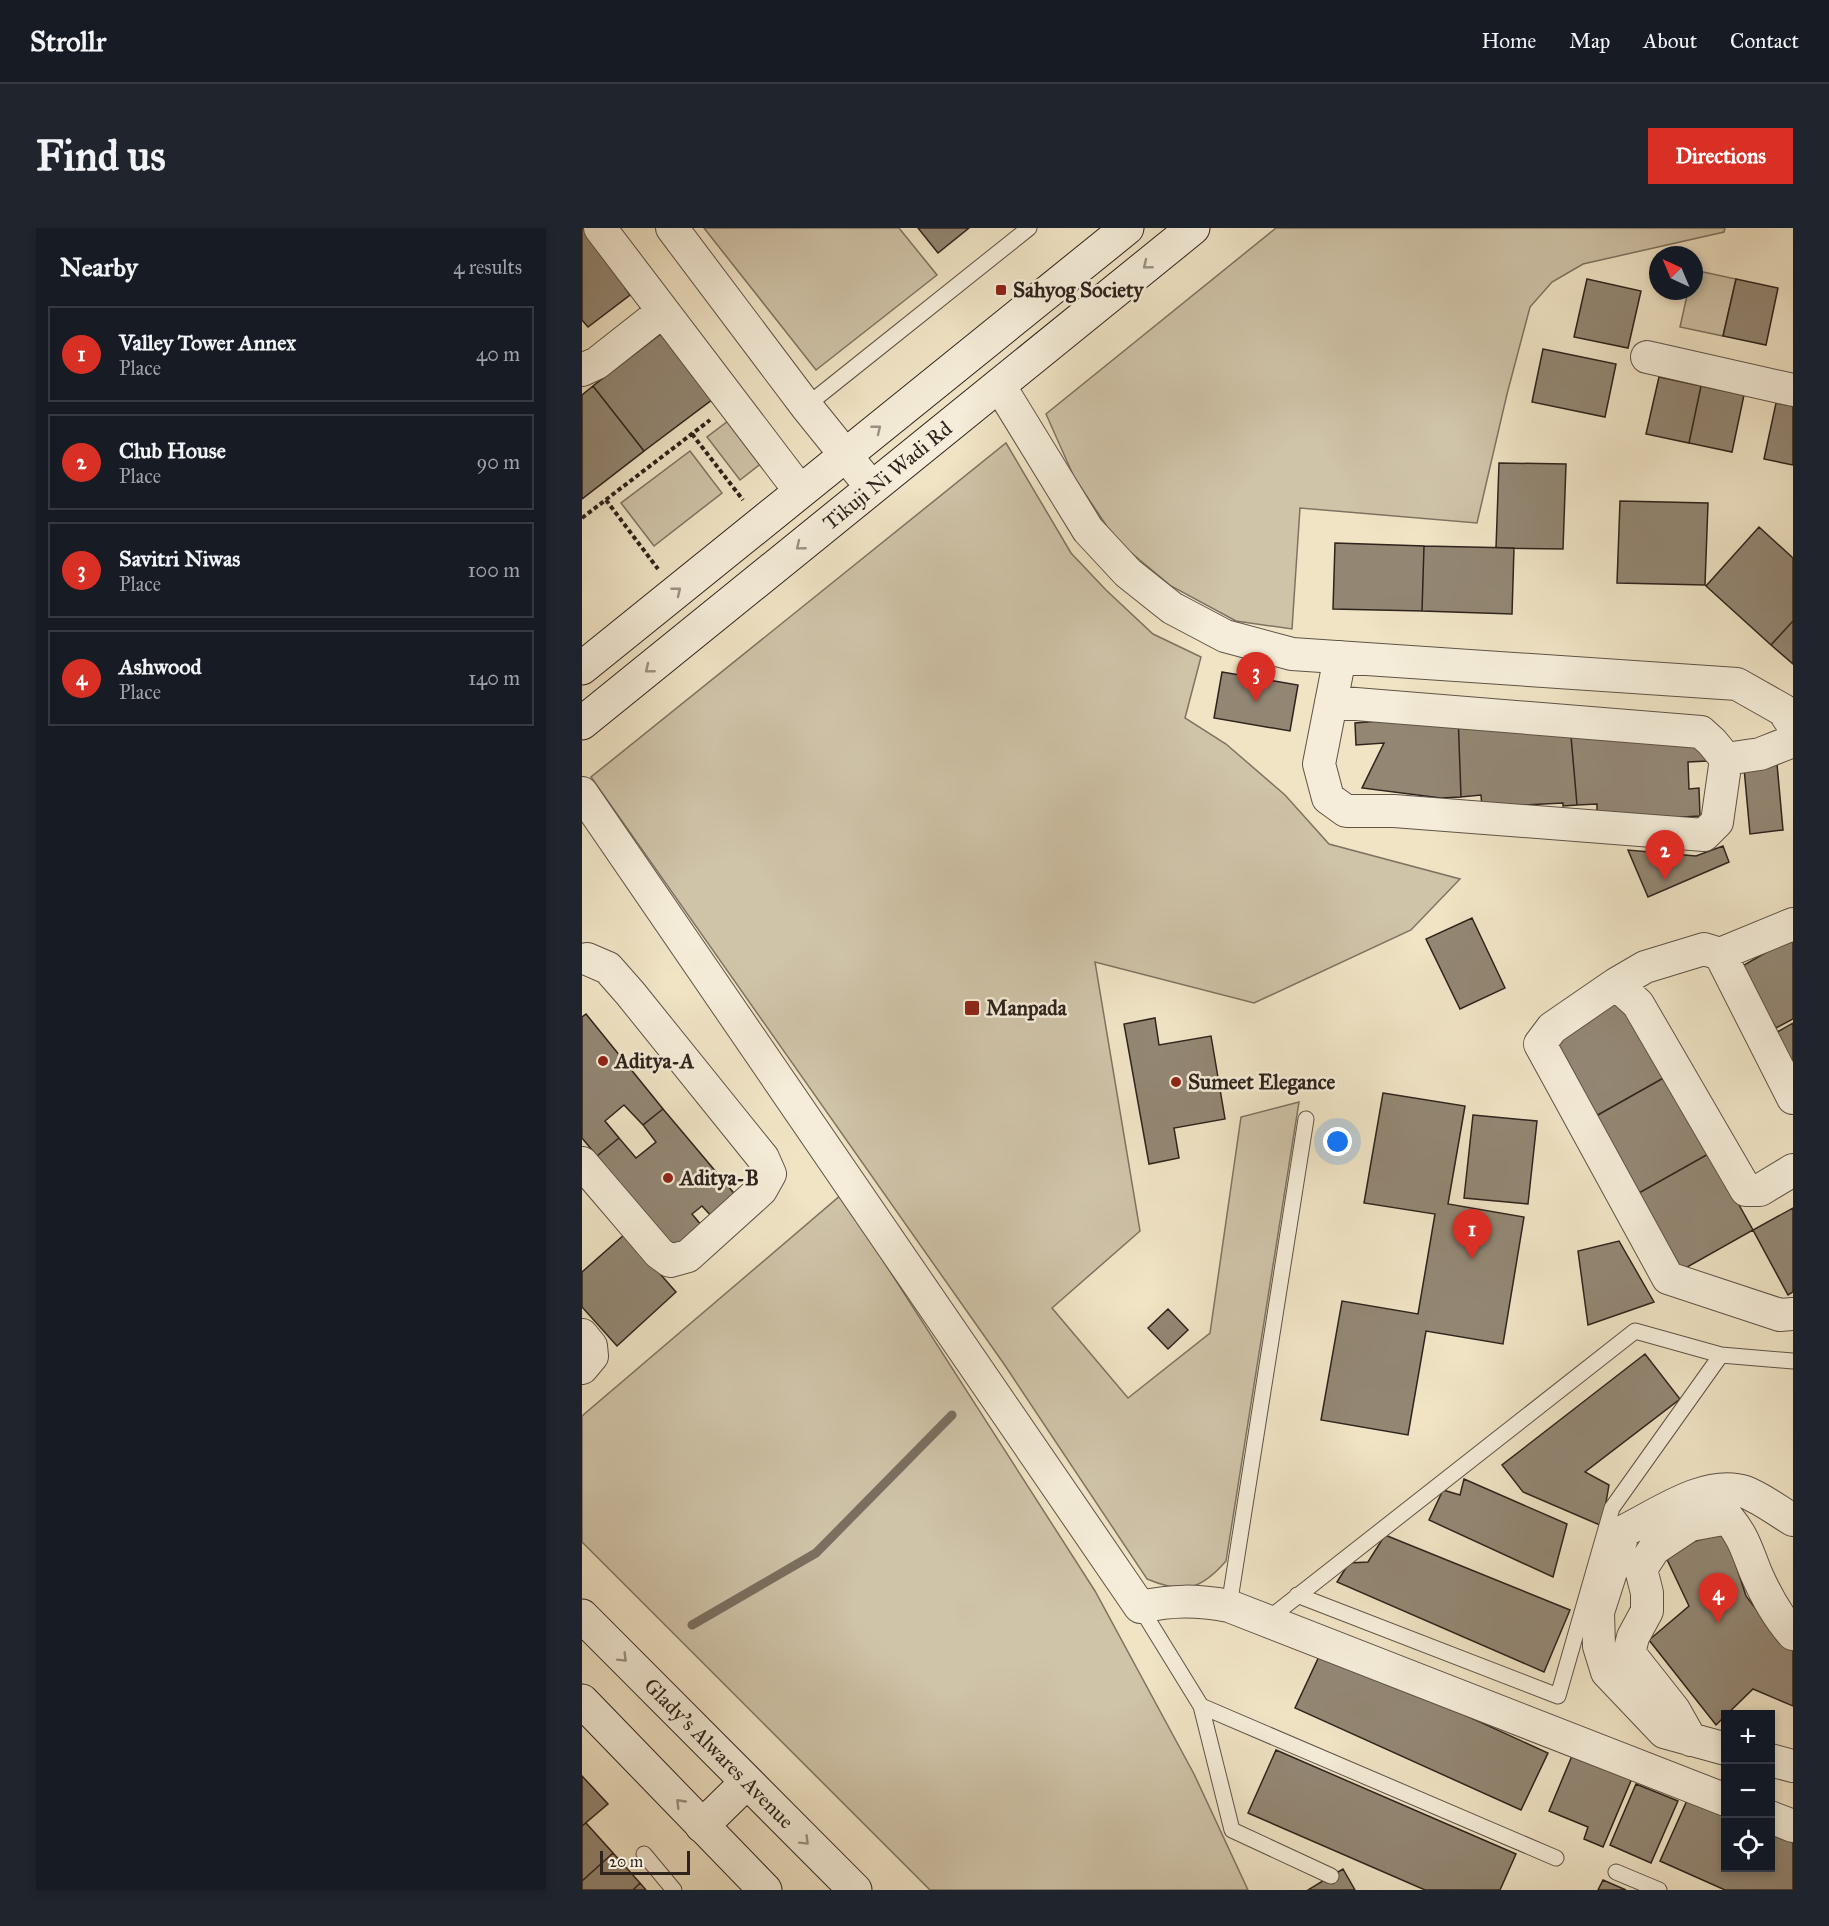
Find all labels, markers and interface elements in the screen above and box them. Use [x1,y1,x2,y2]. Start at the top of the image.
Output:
text: Strollr [30,24,106,59]
text: Home [1481,28,1536,54]
text: Map [1569,28,1610,54]
text: About [1643,28,1697,54]
text: Contact [1730,28,1799,54]
button: Directions [1648,128,1793,184]
text: Find us [36,130,166,182]
north arrow [1649,246,1703,300]
text: Nearby [60,251,138,283]
text: 4 results [453,255,522,279]
one-way arrow [1143,257,1154,268]
place label: Sahyog Society [1013,277,1145,303]
marker: Sahyog Society [994,283,1008,297]
text: Valley Tower Annex [119,329,296,356]
text: 1 [78,342,85,366]
text: 40 m [476,342,520,366]
text: Place [119,356,161,380]
street label: Tikuji Ni Wadi Rd [818,415,957,536]
one-way arrow [870,426,881,437]
text: Club House [119,437,226,464]
text: 2 [77,450,86,474]
text: 90 m [477,450,520,474]
text: Place [119,464,161,488]
one-way arrow [796,539,807,550]
text: Savitri Niwas [119,545,240,572]
text: 3 [78,558,86,582]
text: 100 m [468,558,520,582]
text: Place [119,572,161,596]
one-way arrow [670,588,681,599]
pin: 3 [1236,652,1276,702]
text: Ashwood [119,653,202,680]
one-way arrow [645,662,656,673]
text: 4 [76,666,87,690]
text: 140 m [468,666,520,690]
text: Place [119,680,161,704]
pin: 2 [1646,830,1684,880]
place label: Manpada [986,995,1068,1021]
marker: Manpada [963,999,981,1017]
place label: Aditya-A [613,1048,695,1074]
marker: Aditya-A [596,1054,610,1068]
place label: Sumeet Elegance [1188,1069,1336,1095]
marker: Sumeet Elegance [1169,1075,1183,1089]
your location [1323,1127,1352,1156]
place label: Aditya-B [678,1165,759,1191]
marker: Aditya-B [661,1171,675,1185]
pin: 1 [1452,1210,1492,1259]
pin: 4 [1698,1574,1738,1623]
one-way arrow [616,1650,627,1661]
street label: Glady's Alwares Avenue [638,1673,800,1834]
map controls [1721,1710,1775,1872]
button: + [1721,1710,1775,1764]
button: − [1721,1764,1775,1818]
one-way arrow [676,1799,687,1809]
button: locate [1721,1818,1775,1872]
one-way arrow [798,1833,809,1844]
scale bar [600,1848,690,1876]
text: 20 m [609,1852,643,1871]

